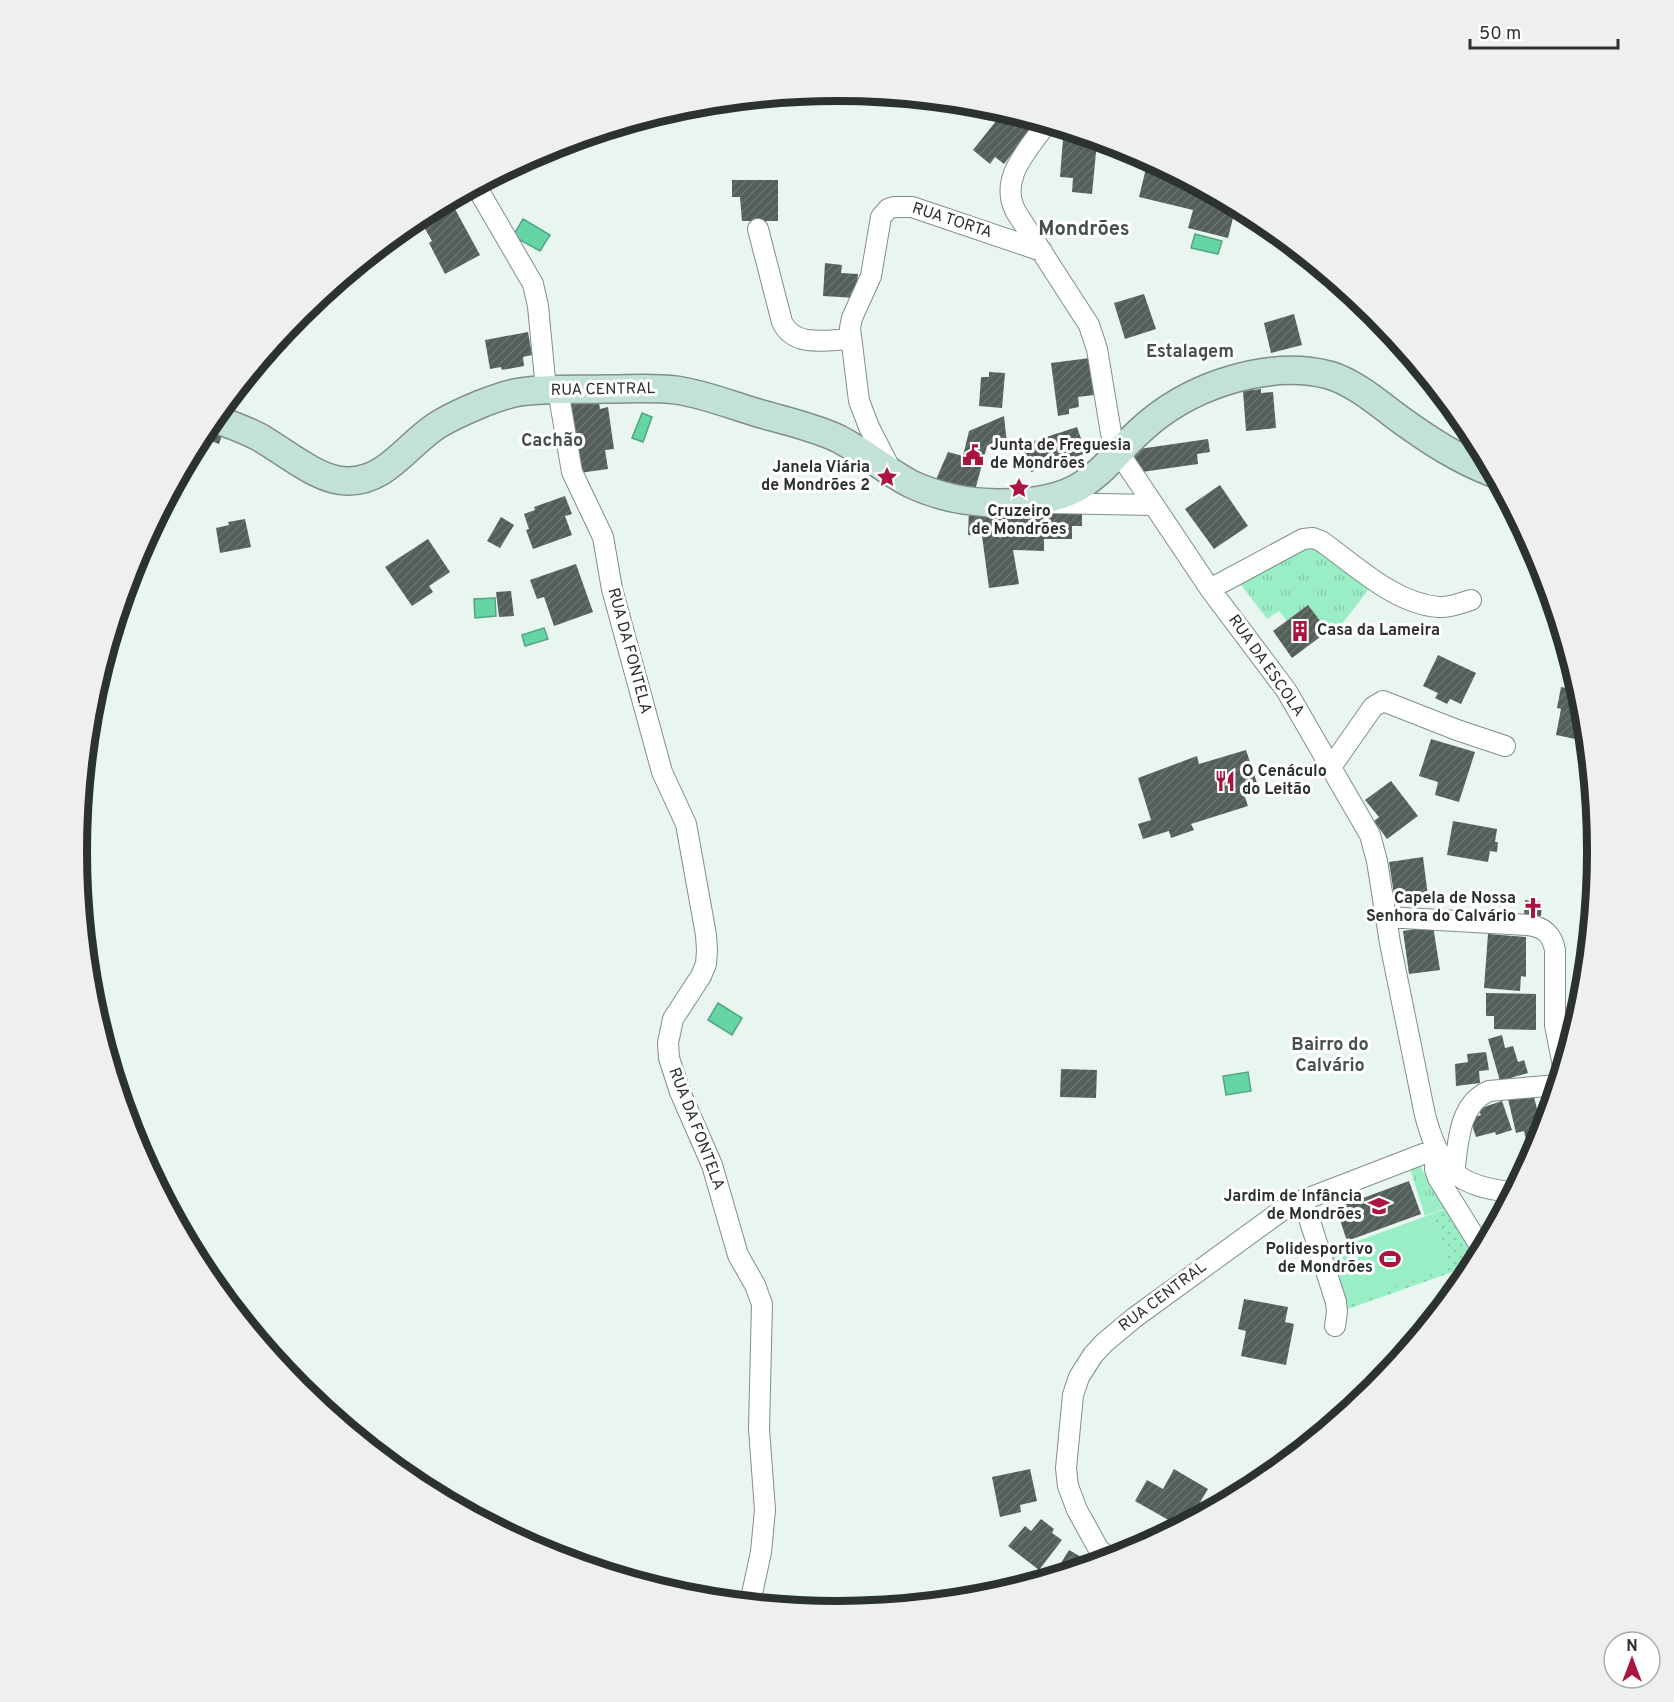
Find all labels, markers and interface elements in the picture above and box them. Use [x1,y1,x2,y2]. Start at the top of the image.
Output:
scale bar [1470,12,1618,50]
text: 50 m [1479,23,1521,46]
street label: RUA TORTA [909,199,995,243]
district label: Mondrões [1038,217,1130,243]
district label: Estalagem [1146,341,1234,364]
street label: RUA CENTRAL [550,379,656,401]
district label: Cachão [521,430,583,453]
place label: Junta de Freguesia de Mondrões [990,436,1131,474]
public building icon: Junta de Freguesia de Mondrões [961,443,985,467]
place label: Janela Viária de Mondrões 2 [761,458,870,496]
place icon: Janela Viária de Mondrões 2 [875,465,899,489]
place icon: Cruzeiro de Mondrões [1007,476,1031,500]
place label: Cruzeiro de Mondrões [971,502,1067,540]
street label: RUA DA FONTELA [603,586,655,716]
street label: RUA DA ESCOLA [1223,611,1309,721]
building icon: Casa da Lameira [1288,619,1312,643]
place label: Casa da Lameira [1317,621,1440,641]
place label: O Cenáculo do Leitão [1242,762,1327,800]
restaurant icon: O Cenáculo do Leitão [1213,769,1237,793]
place label: Capela de Nossa Senhora do Calvário [1366,889,1516,927]
church icon: Capela de Nossa Senhora do Calvário [1521,896,1545,920]
district label: Bairro do Calvário [1291,1034,1369,1078]
street label: RUA DA FONTELA [663,1065,729,1193]
place label: Jardim de Infância de Mondrões [1223,1187,1362,1225]
school or university icon: Jardim de Infância de Mondrões [1367,1194,1391,1218]
place label: Polidesportivo de Mondrões [1266,1240,1373,1278]
sports icon: Polidesportivo de Mondrões [1378,1247,1402,1271]
street label: RUA CENTRAL [1115,1257,1211,1337]
north arrow [1602,1630,1662,1690]
text: N [1626,1637,1638,1657]

